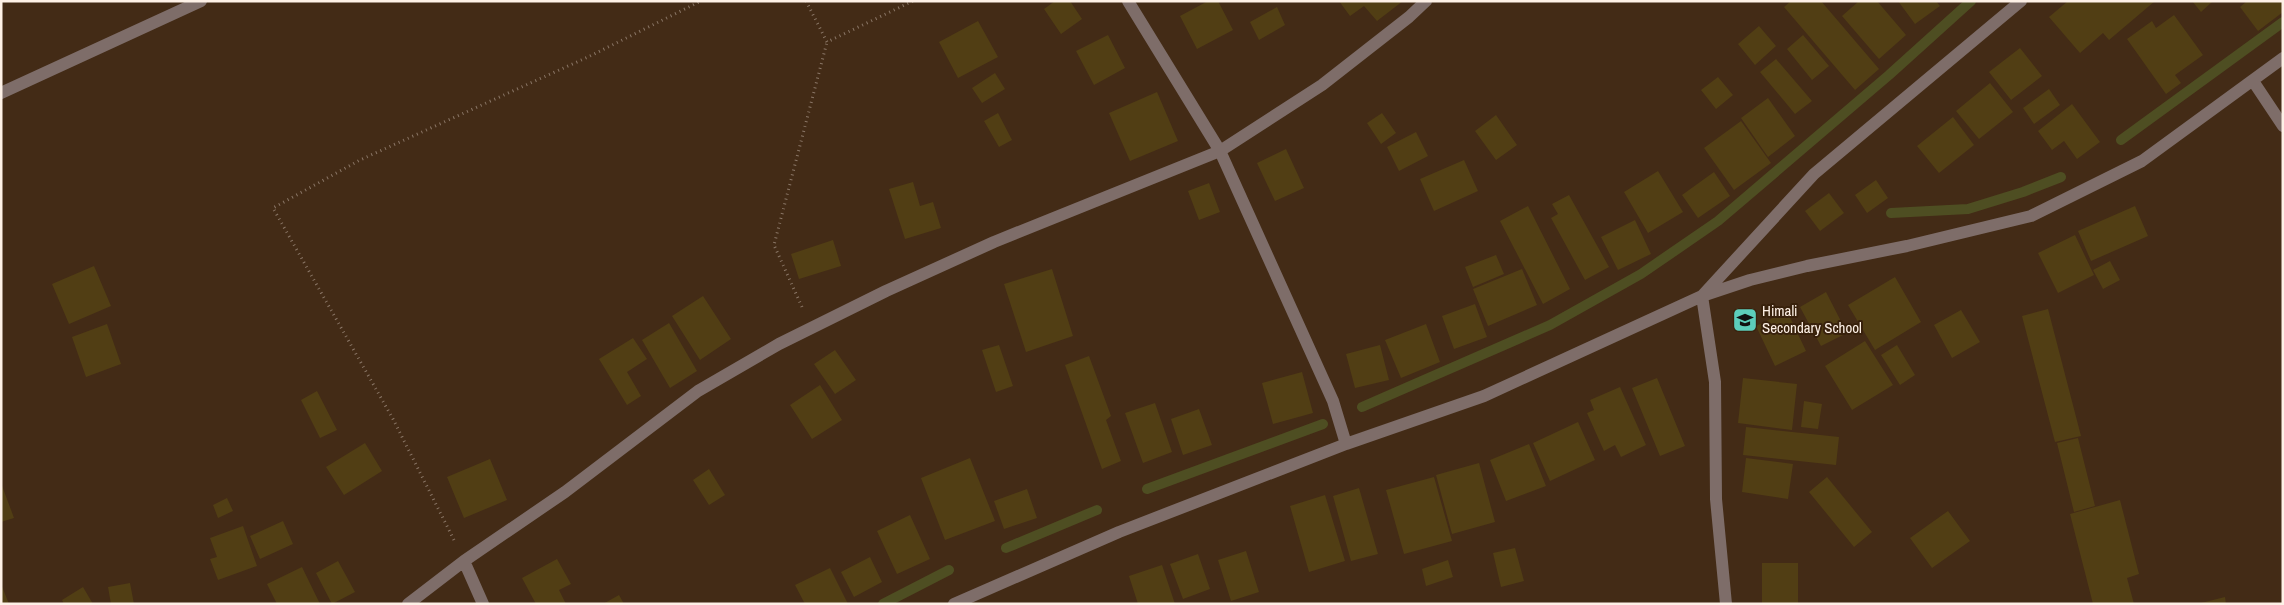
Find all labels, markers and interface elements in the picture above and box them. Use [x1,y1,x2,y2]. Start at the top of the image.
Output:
place label: Himali Secondary School [1762,300,1862,338]
school or university icon: Himali Secondary School [1732,307,1758,333]

